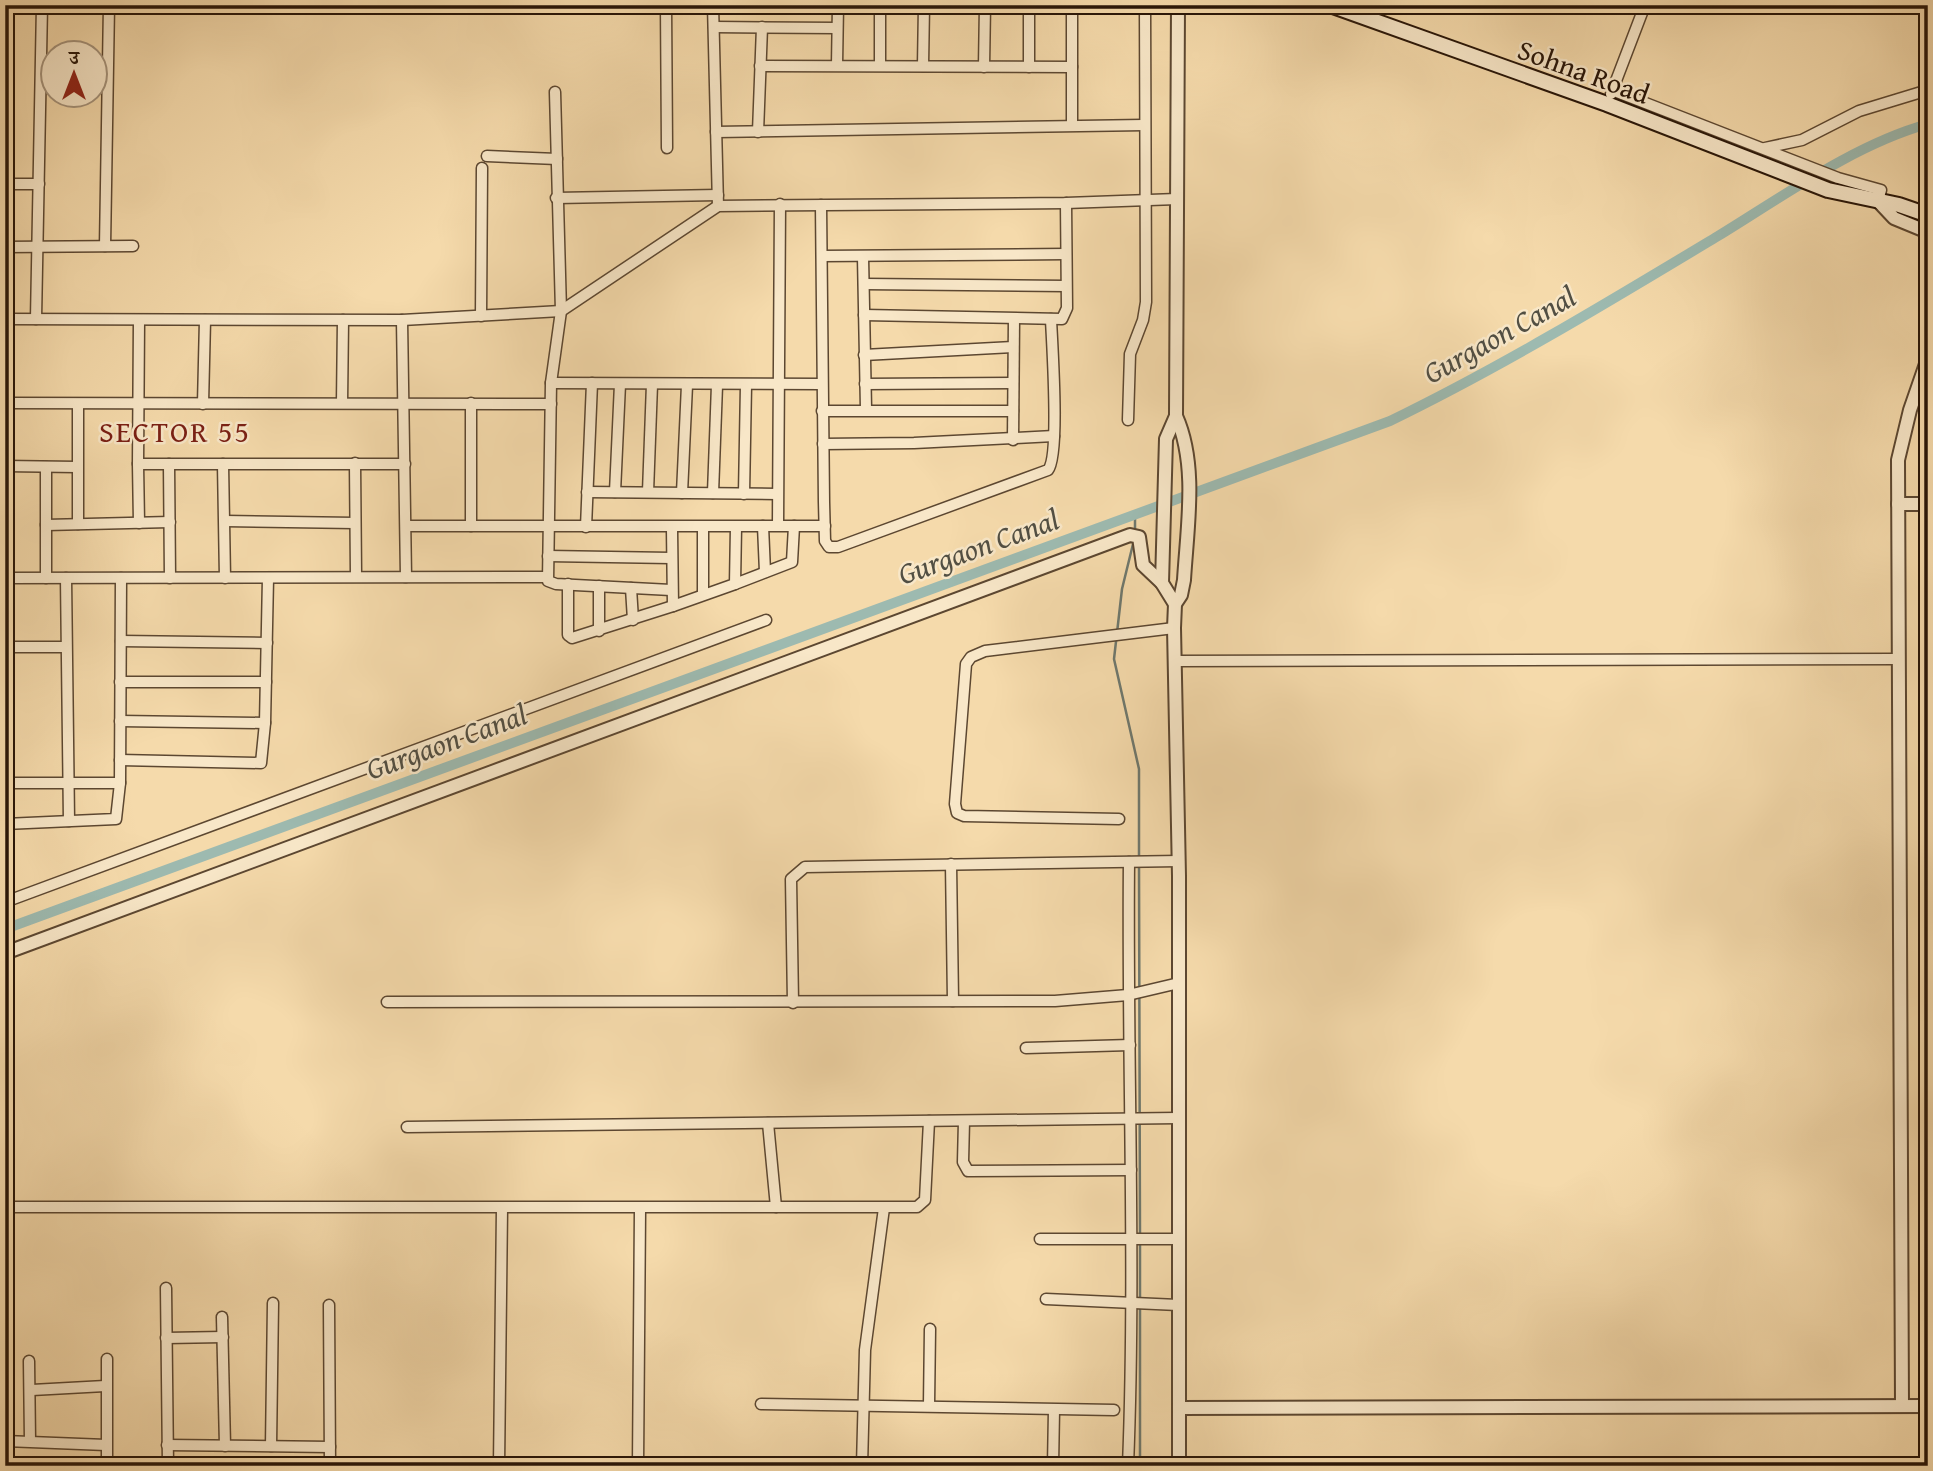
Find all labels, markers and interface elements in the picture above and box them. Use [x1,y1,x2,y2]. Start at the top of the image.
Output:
street label: Sohna Road [1512,28,1656,114]
north arrow [38,38,108,108]
text: उ [67,43,80,71]
water label: Gurgaon Canal [1415,274,1583,394]
district label: SECTOR 55 [99,409,251,453]
water label: Gurgaon Canal [891,497,1065,595]
water label: Gurgaon Canal [359,692,533,790]

